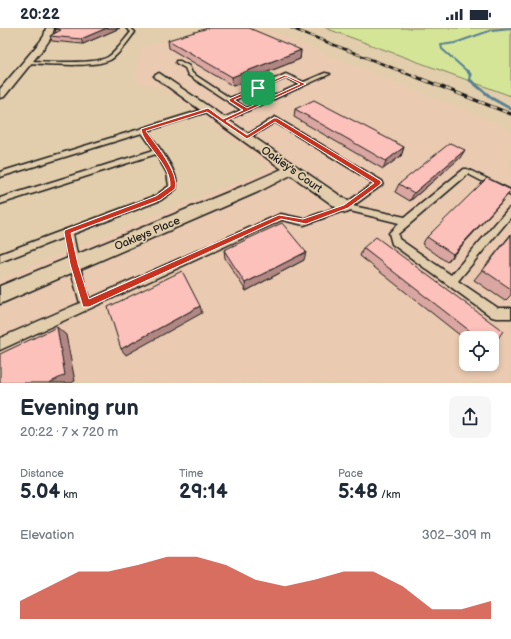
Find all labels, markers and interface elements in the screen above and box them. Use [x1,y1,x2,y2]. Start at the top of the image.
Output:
text: 20:22 [20,5,60,24]
pin [241,71,275,105]
icon: arrive [247,77,269,99]
street label: Oakley's Court [259,144,325,196]
street label: Oakleys Place [113,214,182,253]
map controls [459,331,499,371]
button: locate [459,331,499,371]
text: Evening run [20,395,139,422]
button: share [449,396,491,438]
text: 20:22 · 7 × 720 m [20,424,118,440]
text: Distance [20,467,64,480]
text: Time [179,467,203,480]
text: Pace [338,467,363,480]
text: 5.04 [20,480,60,504]
text: 29:14 [179,480,228,504]
text: 5:48 [338,480,378,504]
text: km [60,488,78,501]
text: /km [378,488,401,501]
text: Elevation [20,527,74,543]
text: 302–309 m [422,527,491,543]

